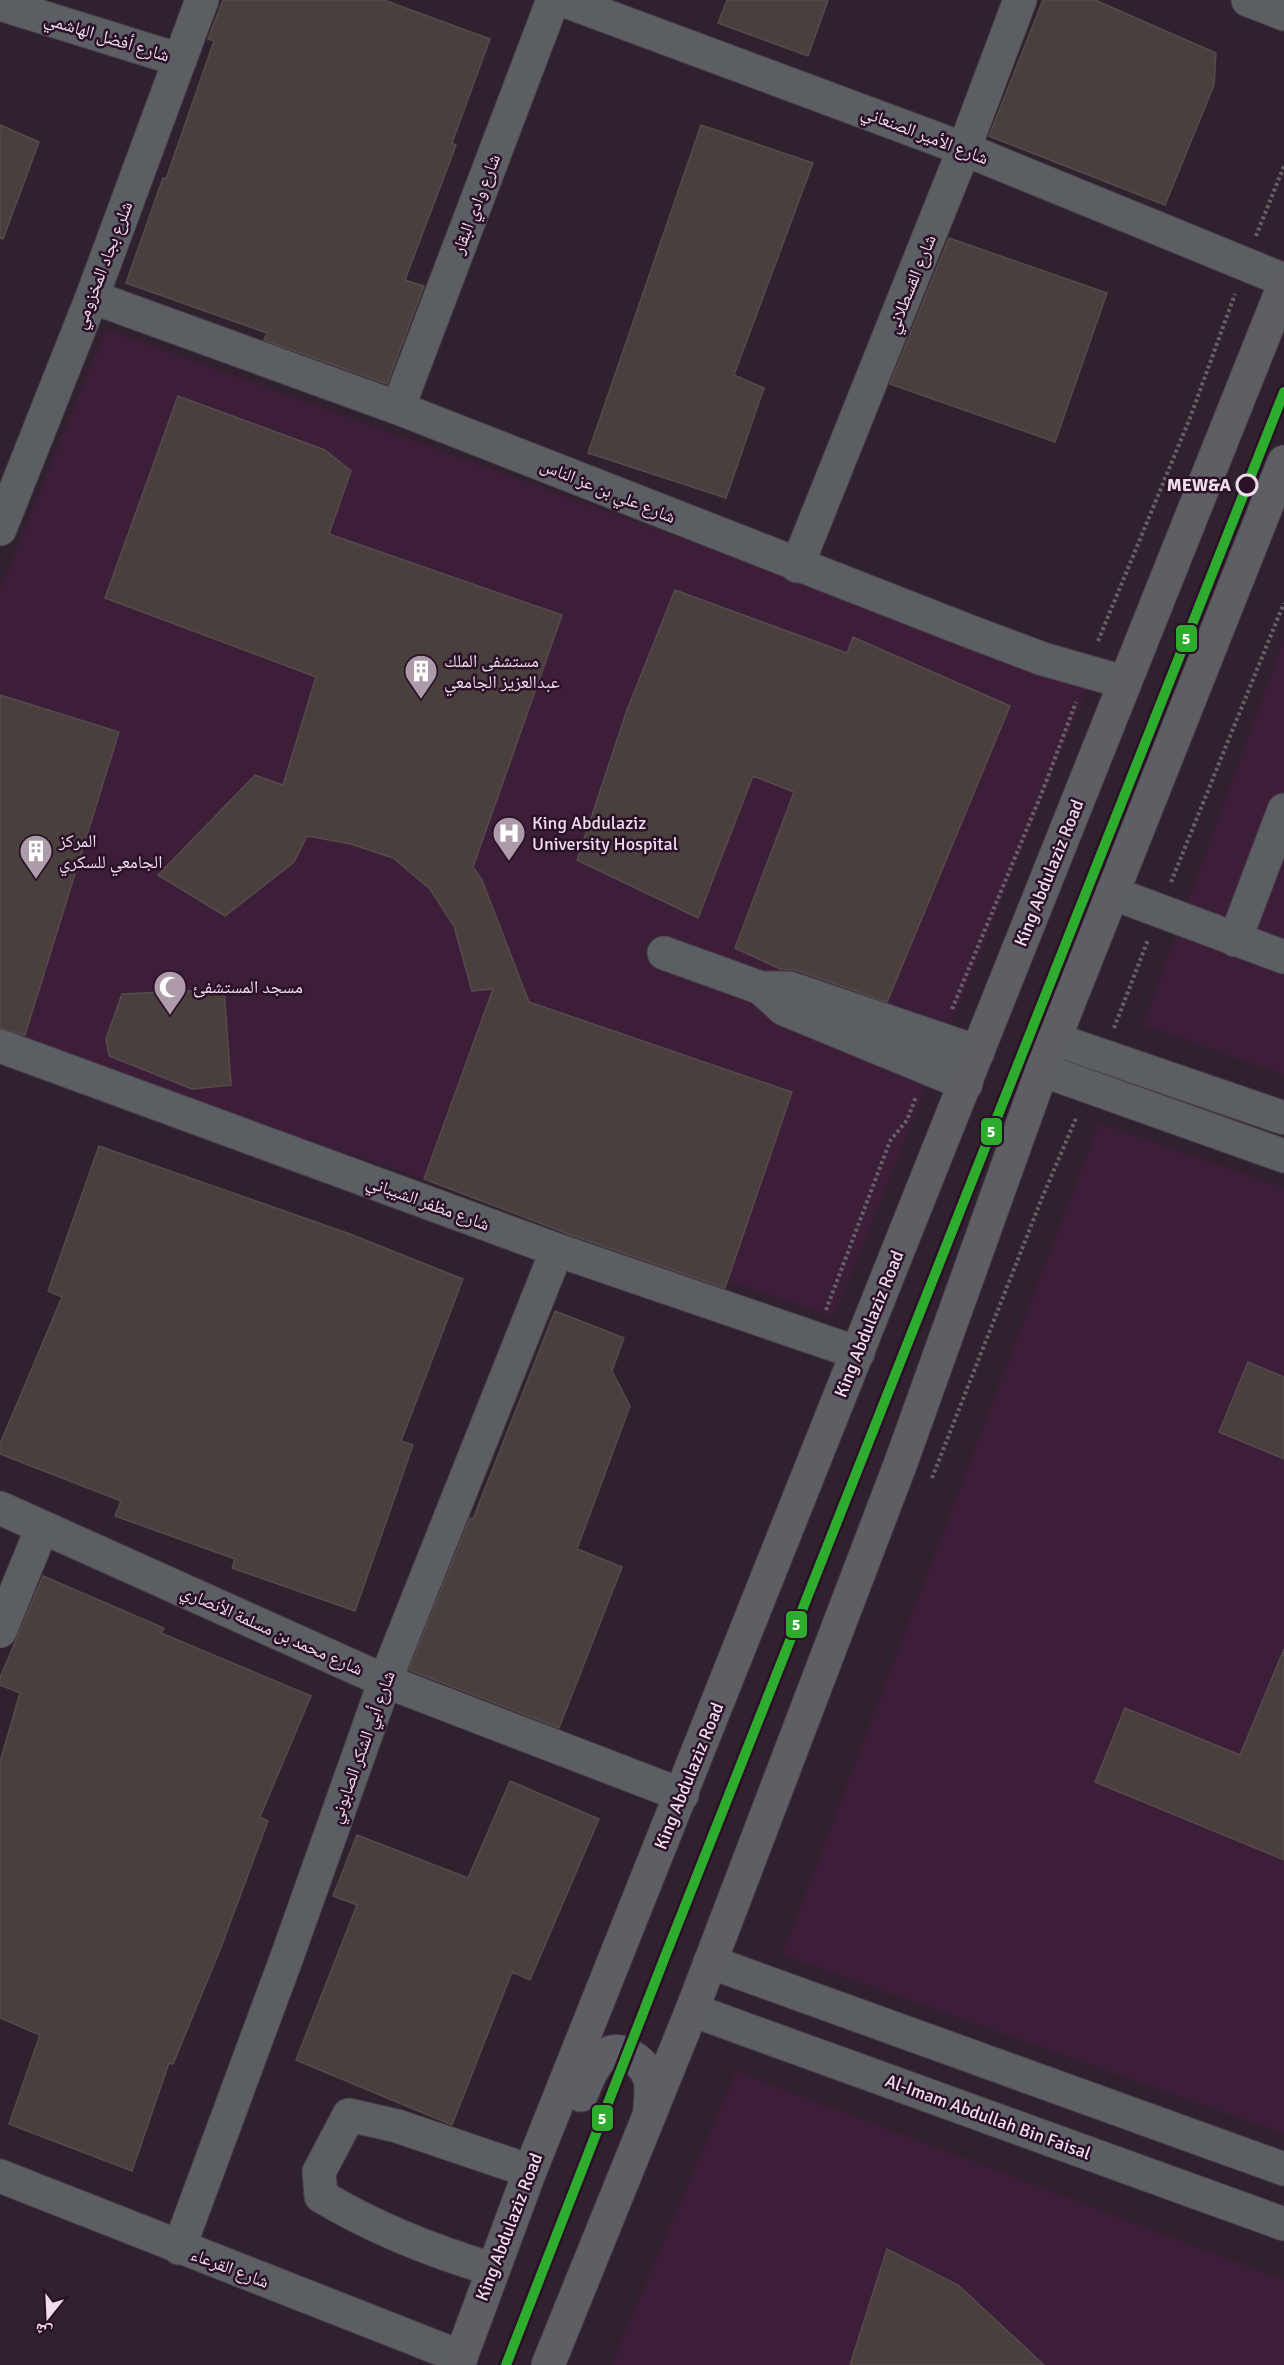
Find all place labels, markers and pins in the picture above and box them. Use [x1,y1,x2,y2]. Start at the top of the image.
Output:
place label: MEW&A [1167,474,1232,496]
marker: MEW&A [1236,474,1258,496]
place label: مستشفى الملك عبدالعزيز الجامعي [444,650,560,697]
building icon: مستشفى الملك عبدالعزيز الجامعي [403,653,439,700]
place label: King Abdulaziz University Hospital [532,812,678,855]
hospital icon: King Abdulaziz University Hospital [491,815,527,862]
place label: المركز الجامعي للسكري [58,830,162,877]
building icon: المركز الجامعي للسكري [18,833,54,880]
mosque icon: مسجد المستشفئ [152,969,188,1016]
place label: مسجد المستشفئ [193,976,303,998]

